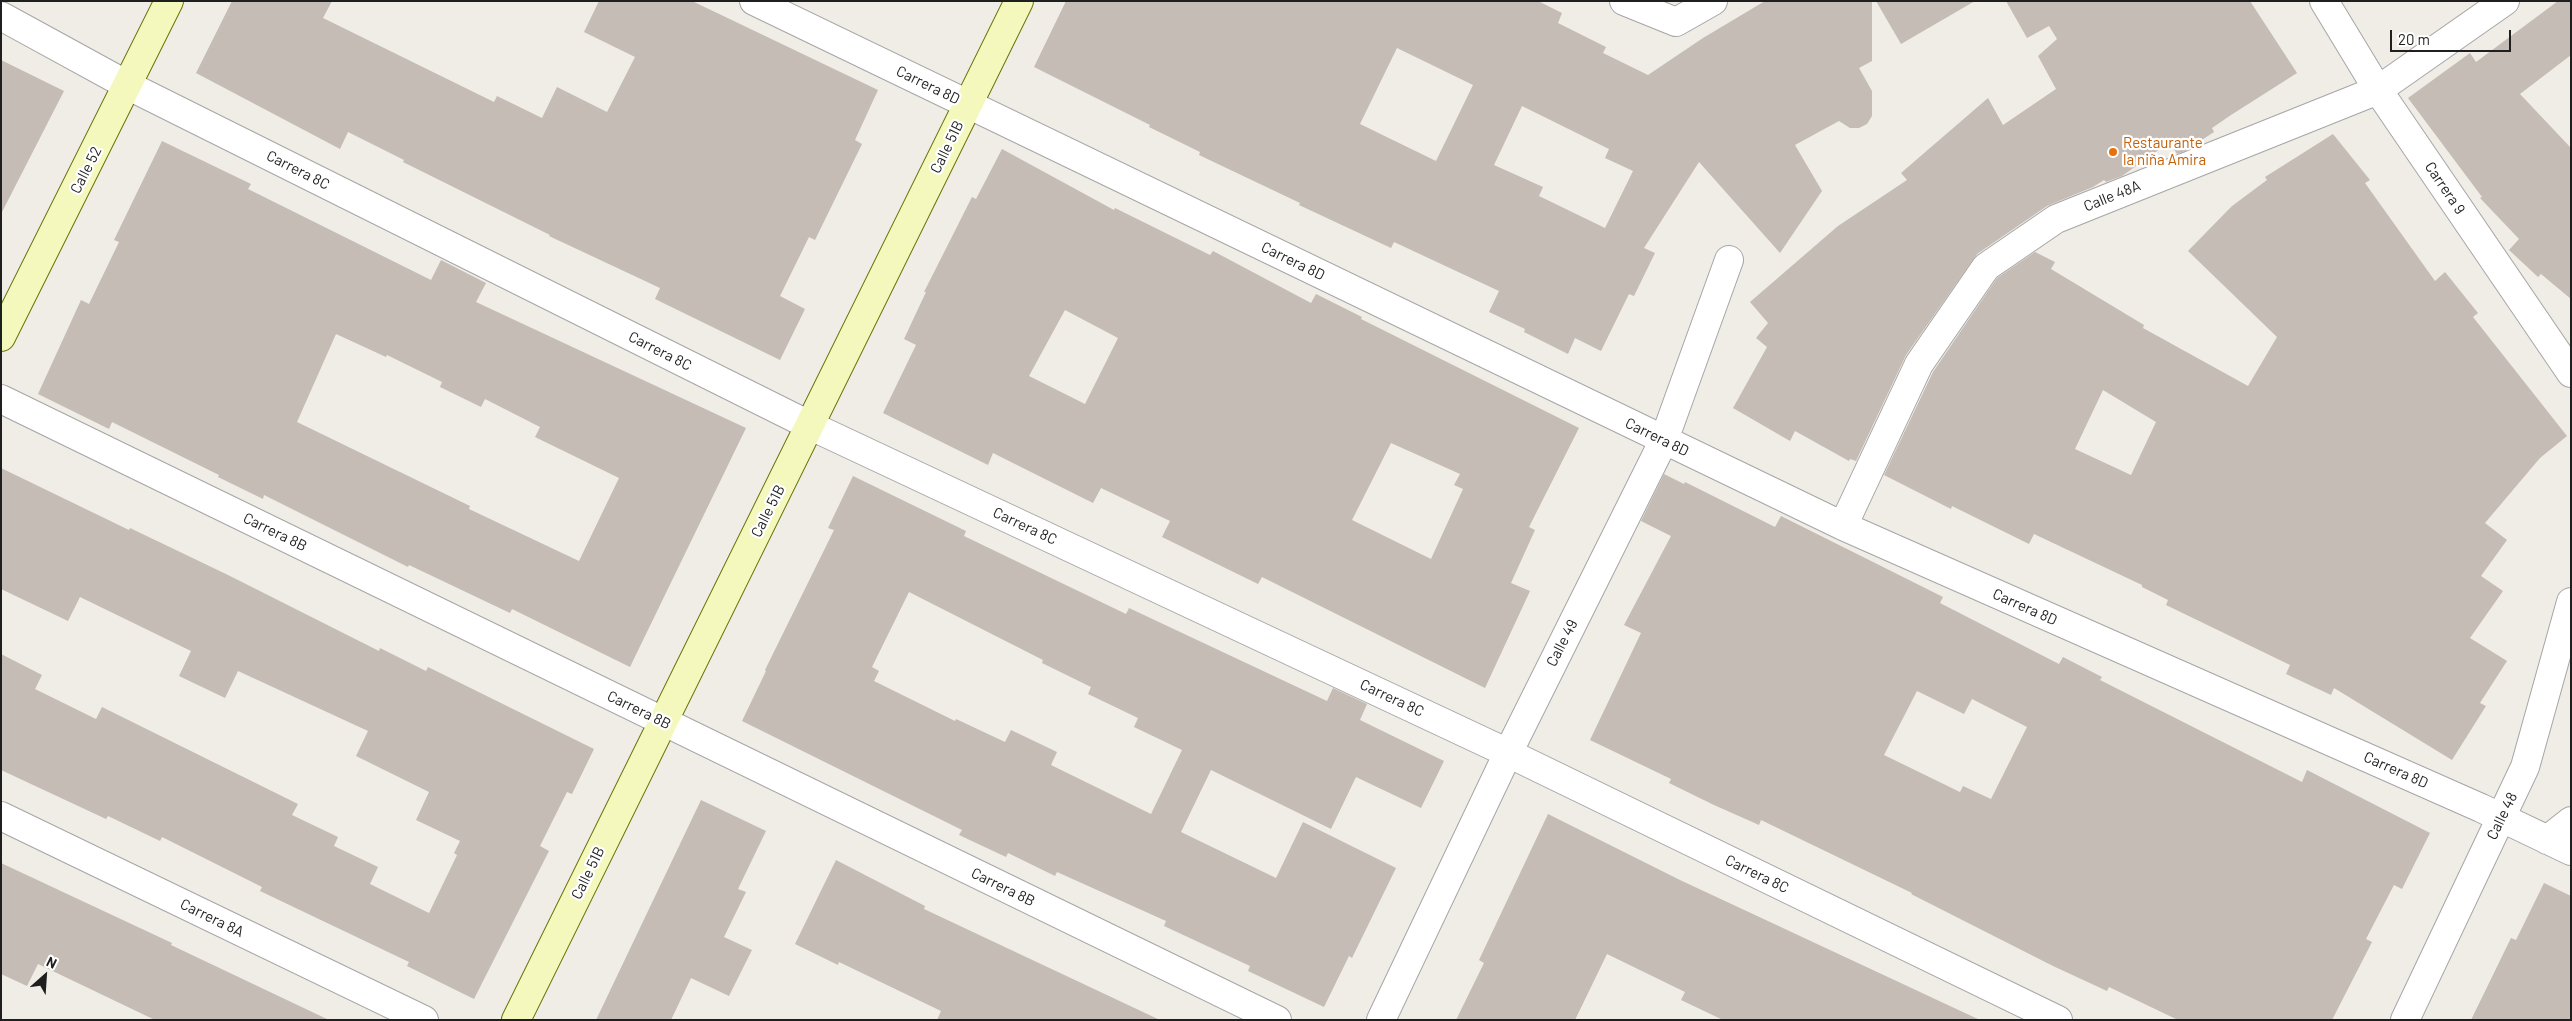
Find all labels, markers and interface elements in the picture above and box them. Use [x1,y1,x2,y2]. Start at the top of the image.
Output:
scale bar [2392,20,2513,52]
text: 20 m [2398,30,2430,48]
street label: Carrera 8D [893,62,963,108]
street label: Calle 51B [927,118,967,176]
place label: Restaurante la niña Amira [2123,134,2206,169]
street label: Calle 52 [67,144,105,196]
street label: Carrera 8C [263,146,333,194]
marker: Restaurante la niña Amira [2107,146,2119,158]
street label: Carrera 9 [2421,158,2469,218]
street label: Calle 48A [2081,176,2143,216]
street label: Carrera 8D [1258,238,1328,284]
street label: Carrera 8C [625,327,695,375]
street label: Carrera 8D [1622,414,1692,460]
street label: Calle 51B [747,482,789,540]
street label: Carrera 8C [990,503,1060,549]
street label: Carrera 8B [240,509,310,555]
street label: Carrera 8D [1990,585,2060,629]
street label: Calle 49 [1542,616,1582,670]
street label: Carrera 8C [1357,675,1427,721]
street label: Carrera 8B [604,687,674,733]
street label: Carrera 8D [2361,748,2431,792]
street label: Calle 48 [2483,789,2521,843]
street label: Calle 51B [568,844,608,902]
street label: Carrera 8C [1722,851,1792,897]
street label: Carrera 8B [968,864,1038,910]
street label: Carrera 8A [177,895,247,941]
north arrow [20,951,70,1001]
text: N [44,952,60,972]

